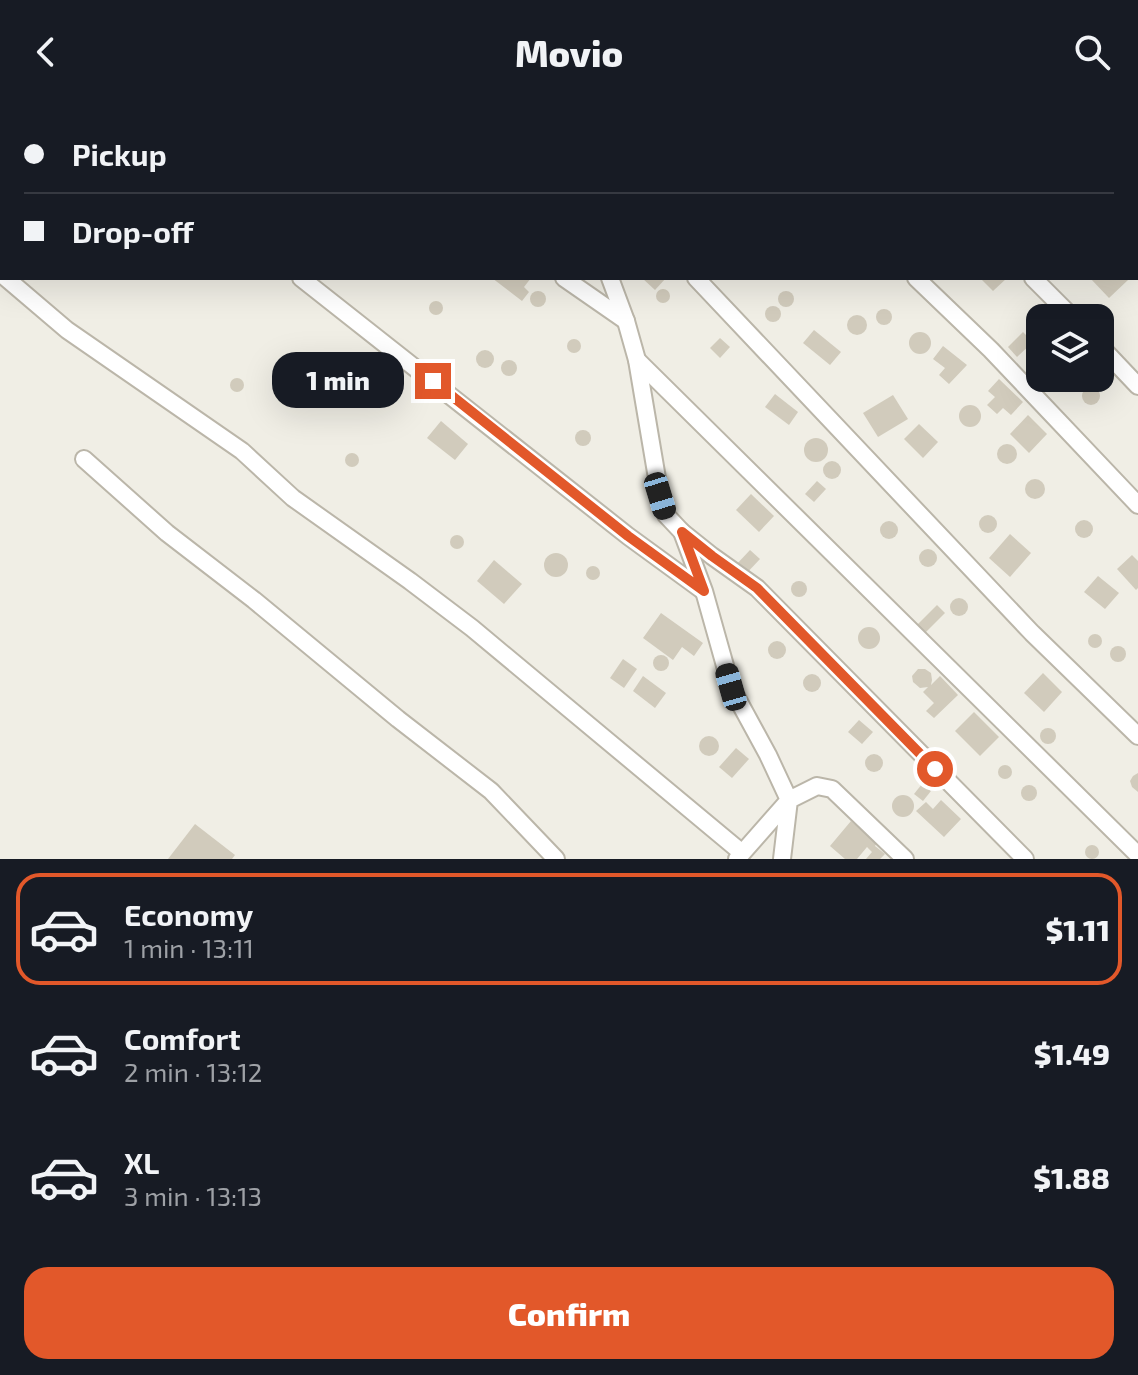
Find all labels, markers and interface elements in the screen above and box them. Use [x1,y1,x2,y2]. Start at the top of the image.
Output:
icon: back [24,30,68,74]
icon: search [1070,30,1114,74]
text: Movio [515,31,623,74]
text: Pickup [72,136,167,172]
text: Drop-off [72,213,194,249]
map controls [1026,304,1114,392]
button: layers [1026,304,1114,392]
callout: 1 min [273,353,405,409]
route end [415,363,451,399]
text: 1 min [306,364,370,395]
car [642,470,678,522]
car [713,661,749,713]
route start [917,751,953,787]
icon: car [28,893,100,965]
text: Economy [124,896,253,932]
text: $1.11 [1046,911,1110,947]
text: 1 min · 13:11 [124,932,254,963]
icon: car [28,1017,100,1089]
text: Comfort [124,1020,241,1056]
text: $1.49 [1034,1035,1110,1071]
text: 2 min · 13:12 [124,1056,262,1087]
icon: car [28,1141,100,1213]
text: XL [124,1144,159,1180]
text: $1.88 [1033,1159,1110,1195]
text: 3 min · 13:13 [124,1180,262,1211]
button: Confirm [24,1267,1114,1359]

